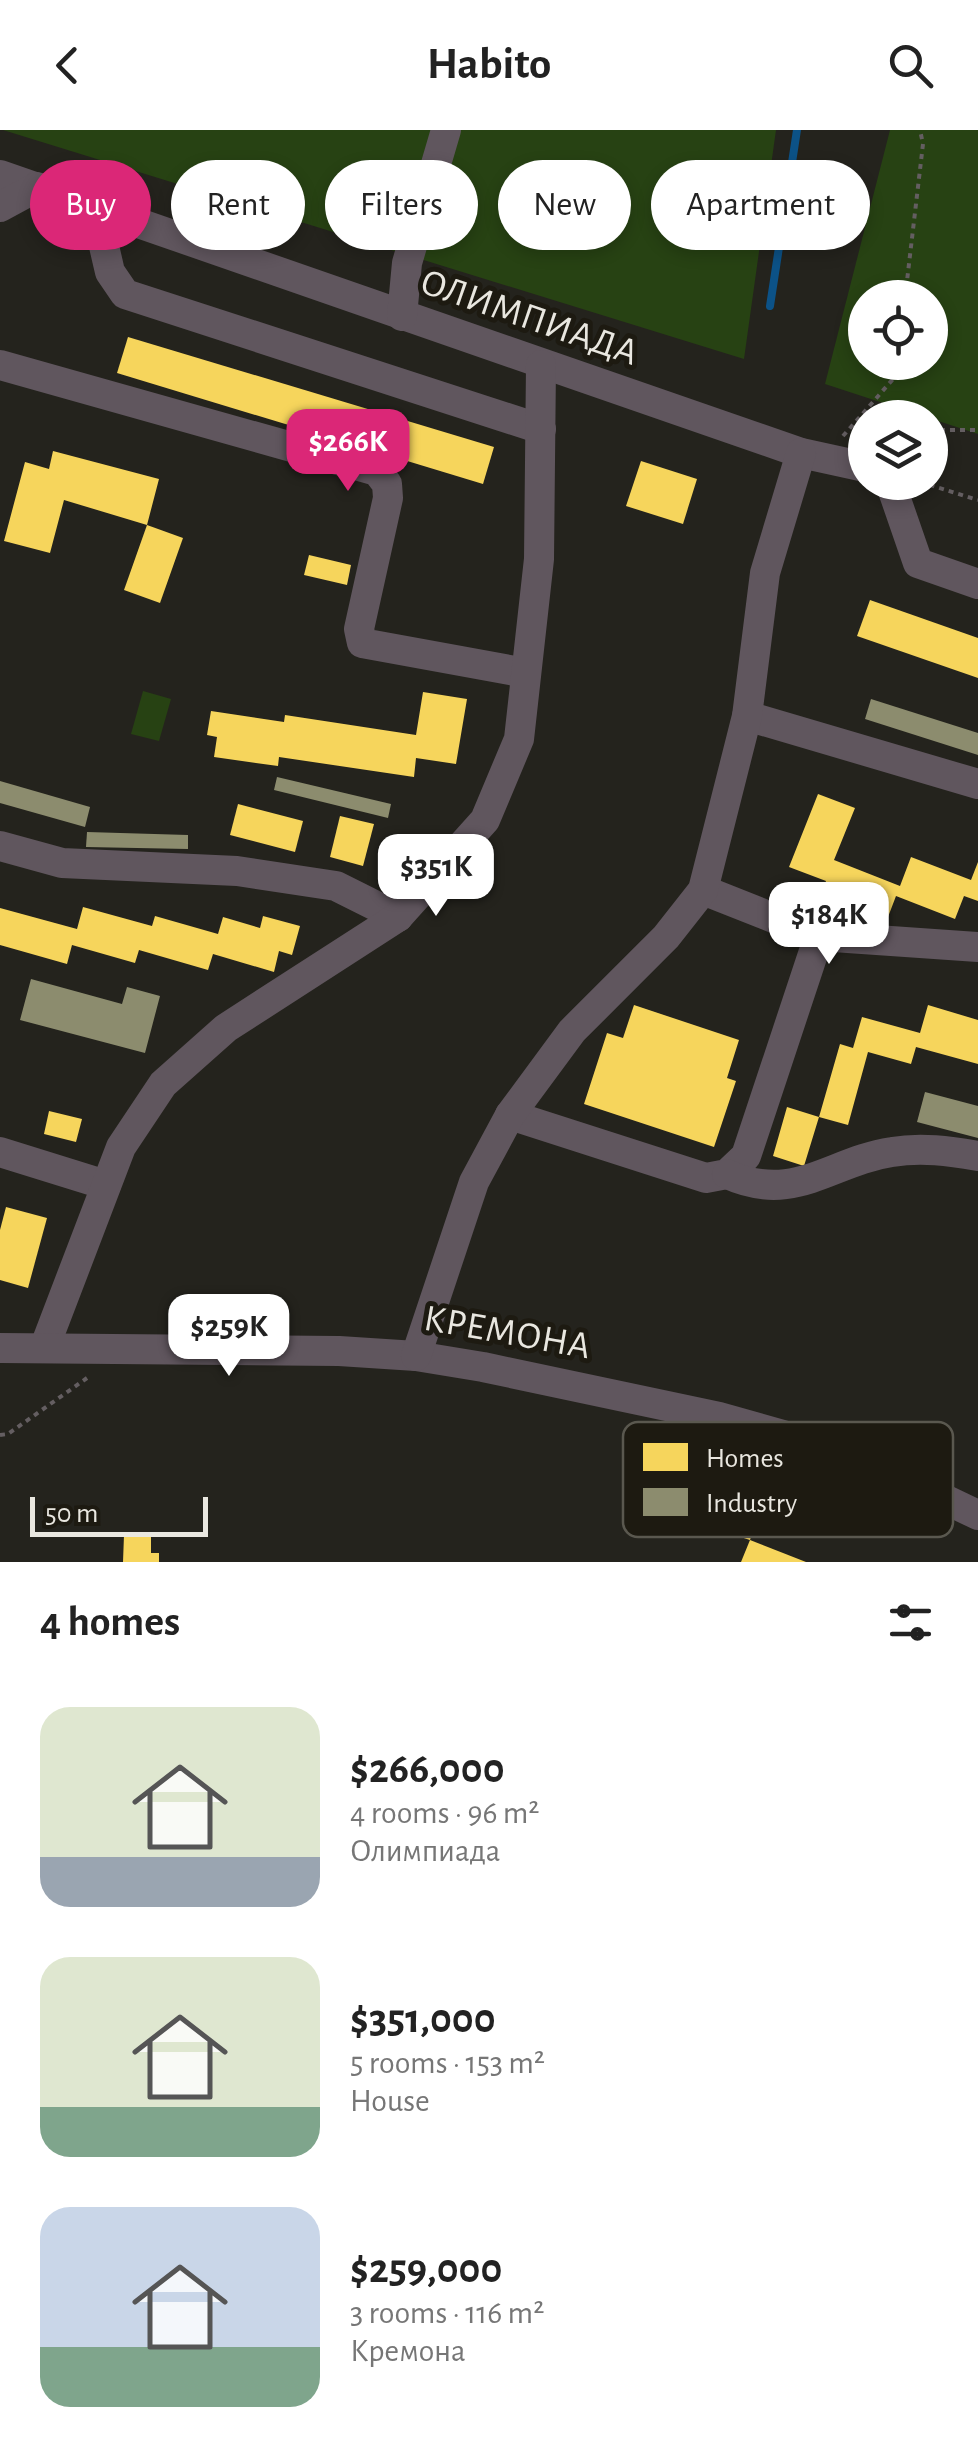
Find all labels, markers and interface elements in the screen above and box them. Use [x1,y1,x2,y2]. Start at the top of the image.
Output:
icon: back [40,38,95,93]
icon: search [883,38,938,93]
text: Habito [427,42,551,87]
chip: Buy [30,160,151,250]
chip: Rent [171,160,305,250]
chip: Filters [325,160,478,250]
chip: New [498,160,631,250]
chip: Apartment [651,160,870,250]
street label: ОЛИМПИАДА [415,263,643,373]
map controls [848,280,948,500]
button: locate [848,280,948,380]
button: layers [848,400,948,500]
pin: $266K [278,409,418,494]
text: $266K [308,425,388,457]
pin: $351K [366,834,506,919]
text: $351K [400,850,472,882]
pin: $184K [759,882,899,967]
text: $184K [791,898,867,930]
pin: $259K [159,1294,299,1379]
street label: КРЕМОНА [421,1300,593,1366]
text: $259K [190,1310,268,1342]
legend [623,1422,953,1537]
text: Homes [706,1445,784,1473]
text: Industry [706,1490,797,1518]
scale bar [30,1492,208,1536]
text: 50 m [45,1500,99,1528]
icon: filters [883,1595,938,1650]
text: 4 homes [40,1601,180,1643]
icon: home [120,1747,240,1867]
text: $266,000 [350,1748,505,1790]
text: 4 rooms · 96 m² [350,1797,540,1829]
text: Олимпиада [350,1835,500,1867]
icon: home [120,1997,240,2117]
text: $351,000 [350,1998,496,2040]
text: 5 rooms · 153 m² [350,2047,545,2079]
text: House [350,2085,430,2117]
icon: home [120,2247,240,2367]
text: $259,000 [350,2248,502,2290]
text: 3 rooms · 116 m² [350,2297,544,2329]
text: Кремона [350,2335,466,2367]

